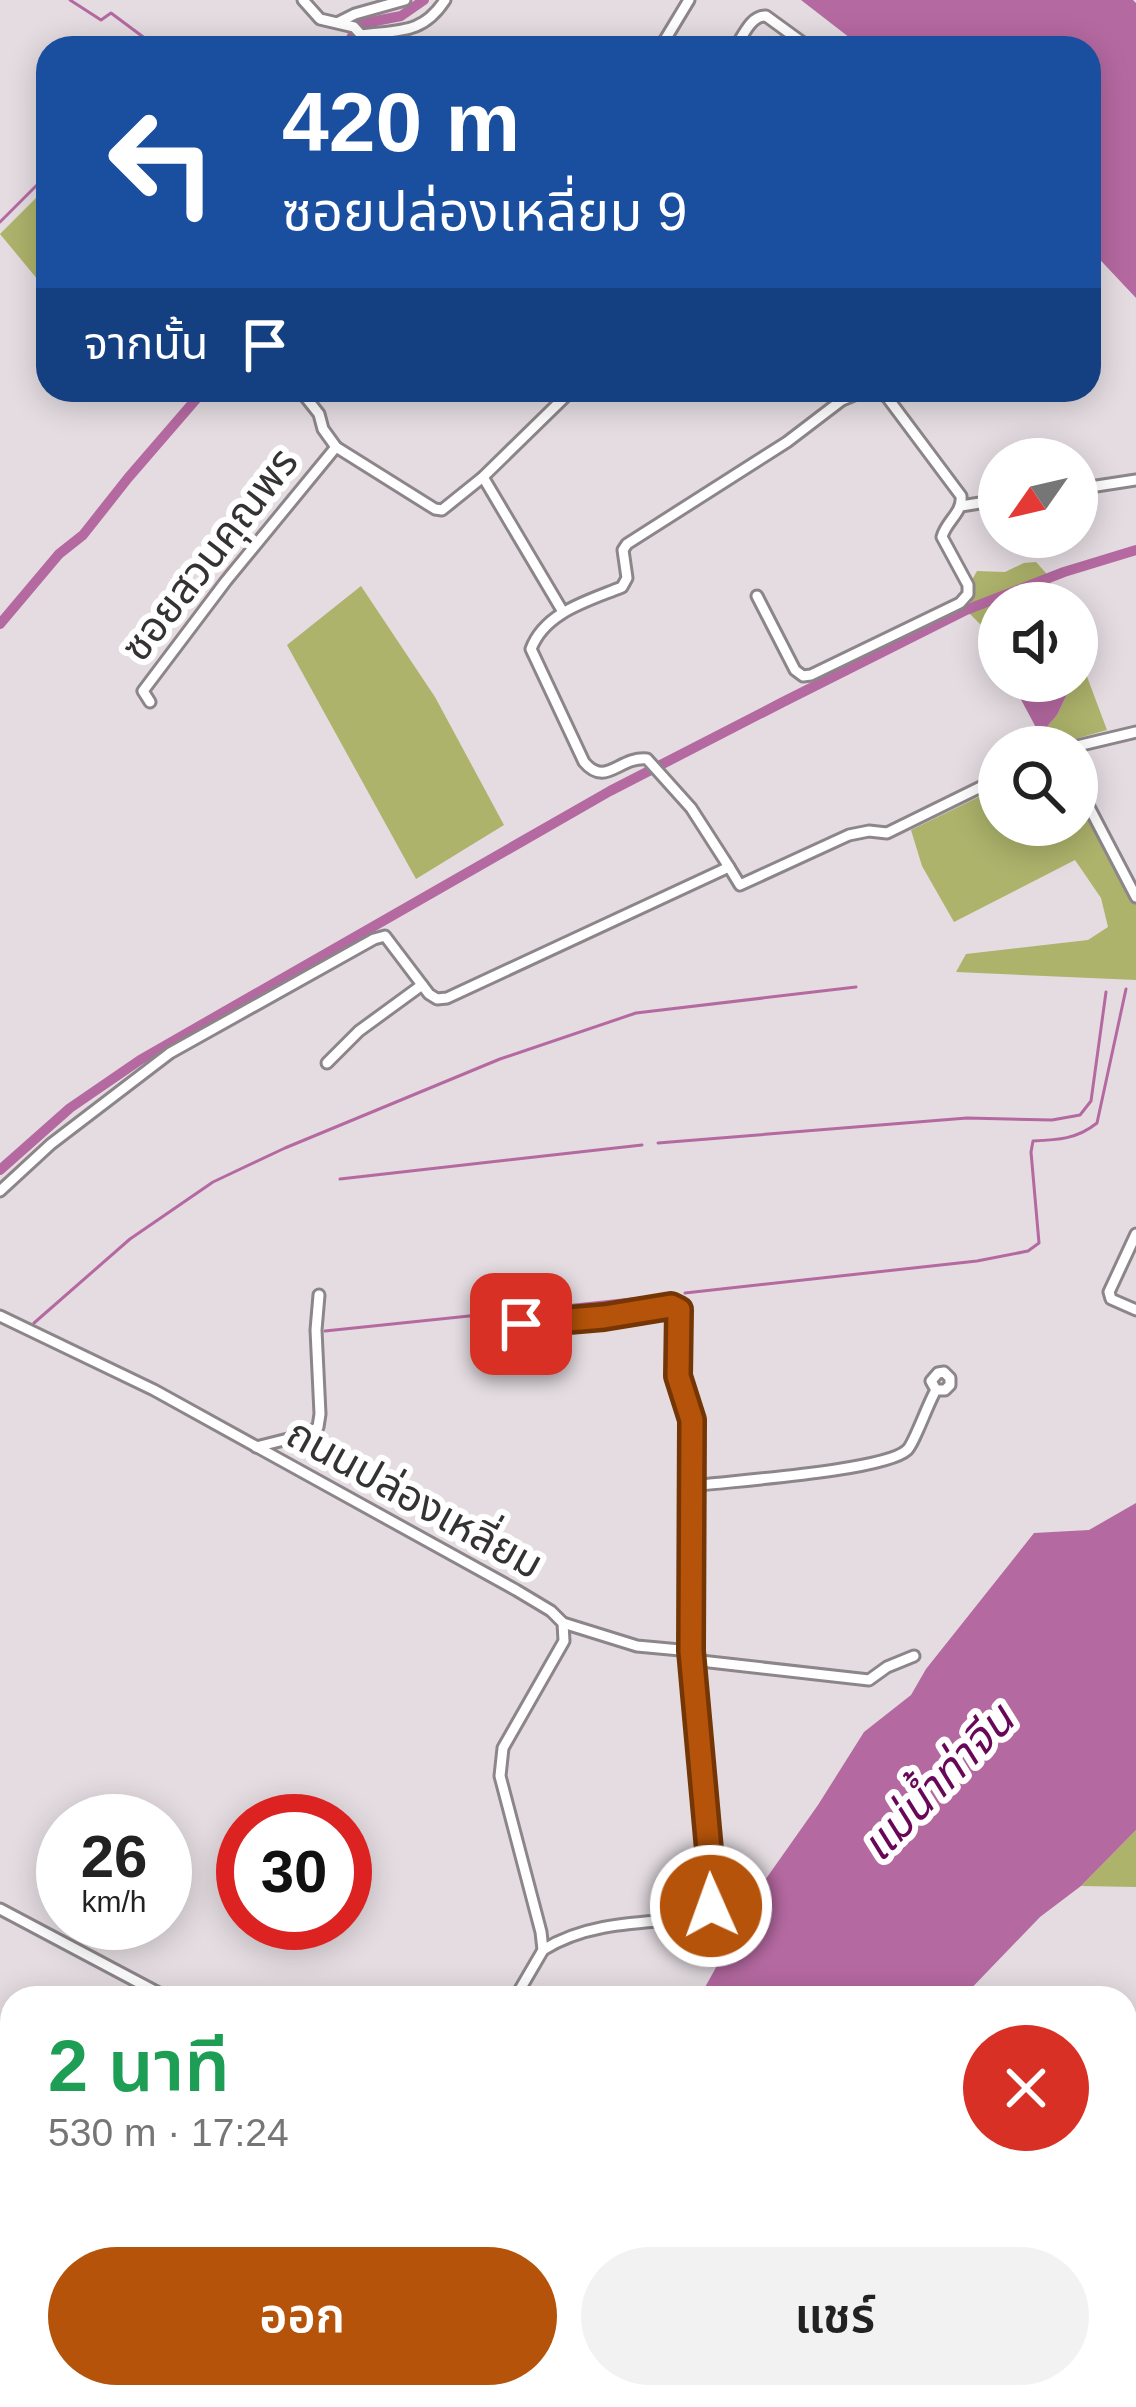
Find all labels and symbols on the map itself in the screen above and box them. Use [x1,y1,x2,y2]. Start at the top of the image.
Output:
north arrow [978,438,1098,558]
street label: ซอยสวนคุณพร [112,439,308,671]
pin [470,1273,572,1375]
street label: ถนนปล่องเหลี่ยม [279,1405,553,1588]
water label: แม่น้ำท่าจีน [847,1689,1026,1871]
speed limit sign: 30 [216,1794,372,1950]
position arrow [648,1843,774,1969]

